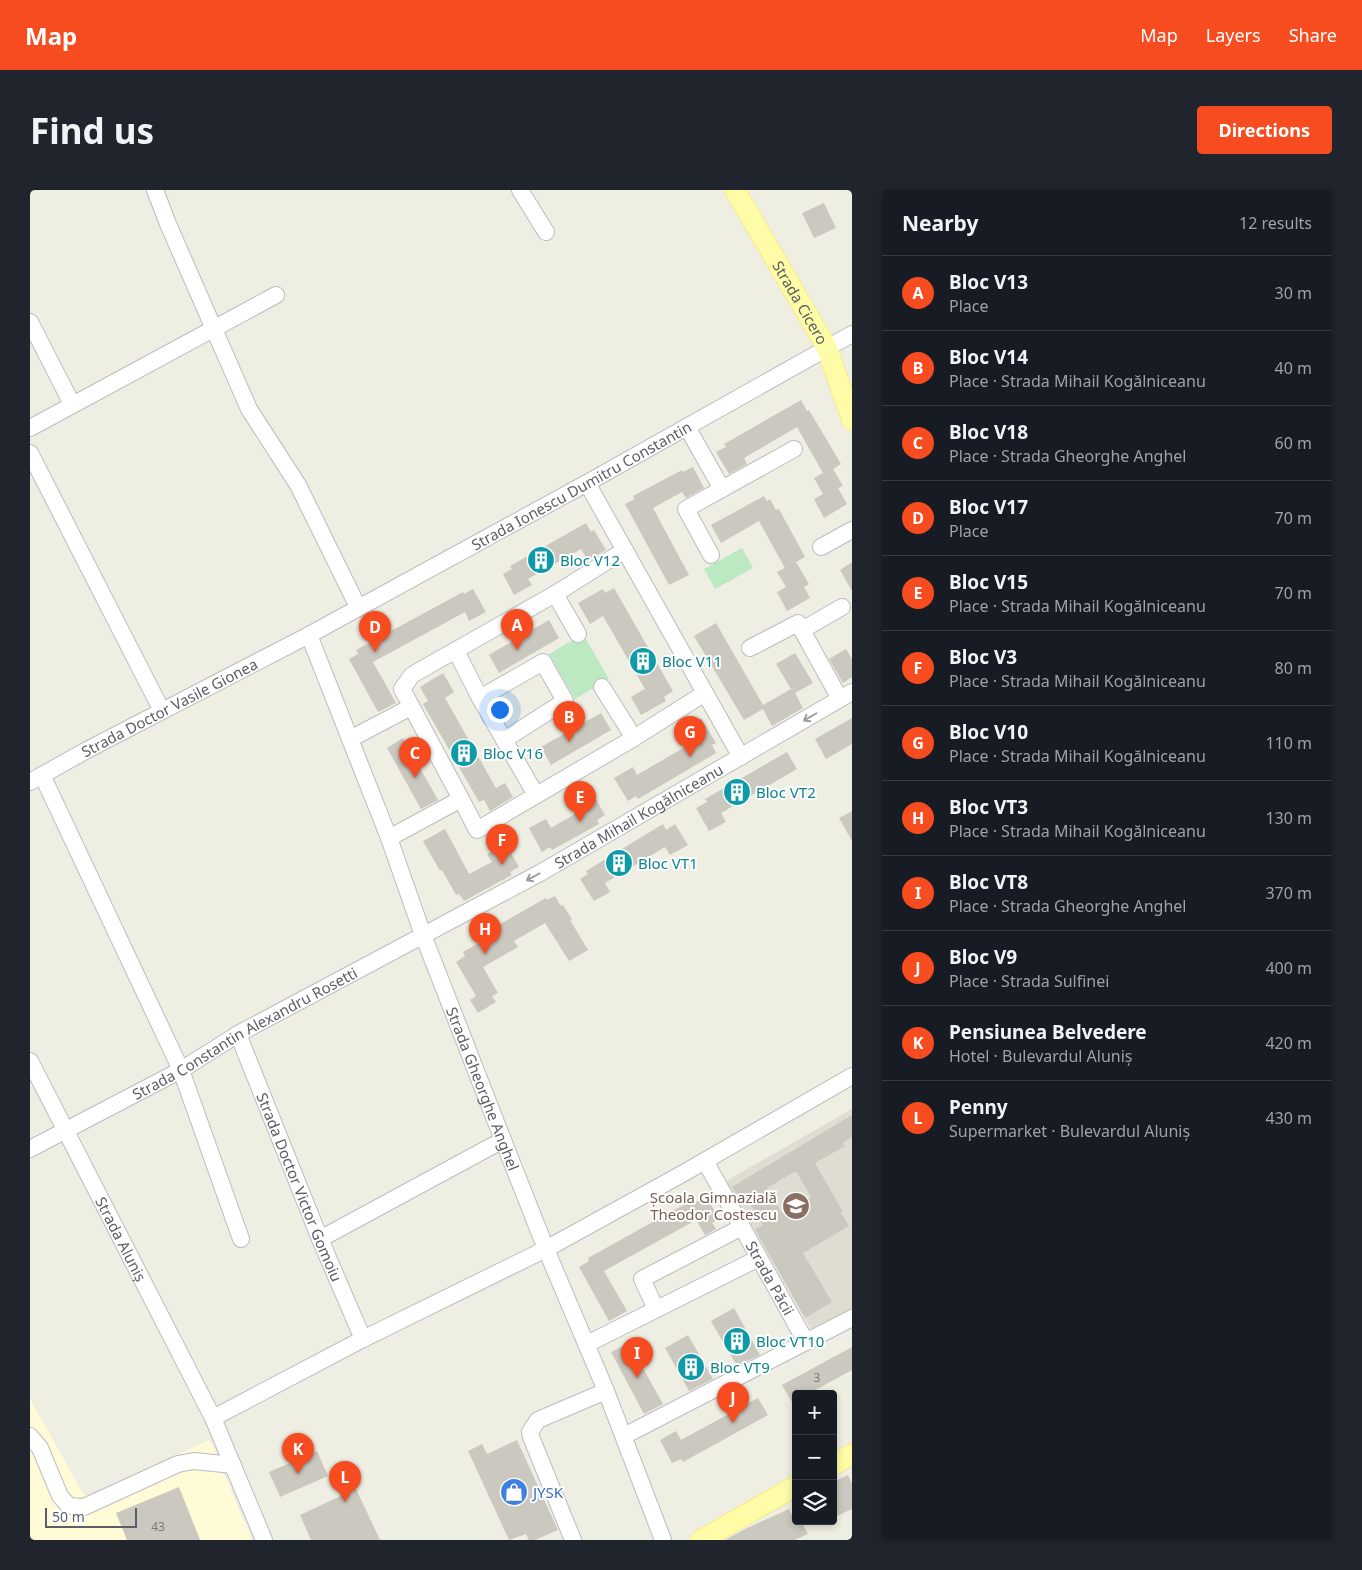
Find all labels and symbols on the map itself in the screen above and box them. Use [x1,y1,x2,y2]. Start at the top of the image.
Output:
street label: Strada Cicero [768,257,833,348]
street label: Strada Ionescu Dumitru Constantin [468,416,695,554]
building icon: Bloc V12 [526,545,556,575]
place label: Bloc V12 [560,550,620,570]
pin: A [501,609,533,650]
pin: D [359,611,391,652]
building icon: Bloc V11 [628,646,658,676]
place label: Bloc V11 [662,651,722,671]
street label: Strada Doctor Vasile Gionea [78,653,261,761]
your location [487,697,513,723]
pin: B [553,701,585,742]
one-way arrow [803,712,817,722]
pin: G [674,716,706,757]
pin: C [399,737,431,778]
building icon: Bloc V16 [449,738,479,768]
place label: Bloc V16 [483,743,543,763]
street label: Strada Mihail Kogălniceanu [550,759,727,873]
building icon: Bloc VT2 [722,777,752,807]
pin: E [564,781,596,822]
place label: Bloc VT2 [756,782,816,802]
pin: F [486,824,518,865]
building icon: Bloc VT1 [604,848,634,878]
place label: Bloc VT1 [638,853,698,873]
one-way arrow [526,873,541,882]
pin: H [469,913,501,954]
street label: Strada Constantin Alexandru Rosetti [129,962,361,1104]
street label: Strada Gheorghe Anghel [442,1004,524,1173]
street label: Strada Doctor Victor Gomoiu [252,1090,347,1285]
place label: Școala Gimnazială Theodor Costescu [650,1187,777,1224]
school or university icon: Școala Gimnazială Theodor Costescu [781,1191,811,1221]
street label: Strada Aluniș [91,1193,151,1285]
street label: Strada Păcii [742,1237,799,1319]
building icon: Bloc VT10 [722,1326,752,1356]
place label: Bloc VT10 [756,1331,824,1351]
pin: I [621,1337,653,1378]
building icon: Bloc VT9 [676,1352,706,1382]
place label: Bloc VT9 [710,1357,770,1377]
house number: 3 [814,1369,821,1386]
pin: J [717,1382,749,1423]
pin: K [282,1433,314,1474]
pin: L [329,1461,361,1502]
shop icon: JYSK [499,1477,529,1507]
place label: JYSK [531,1482,564,1502]
scale bar [45,1505,138,1528]
house number: 43 [151,1518,165,1535]

